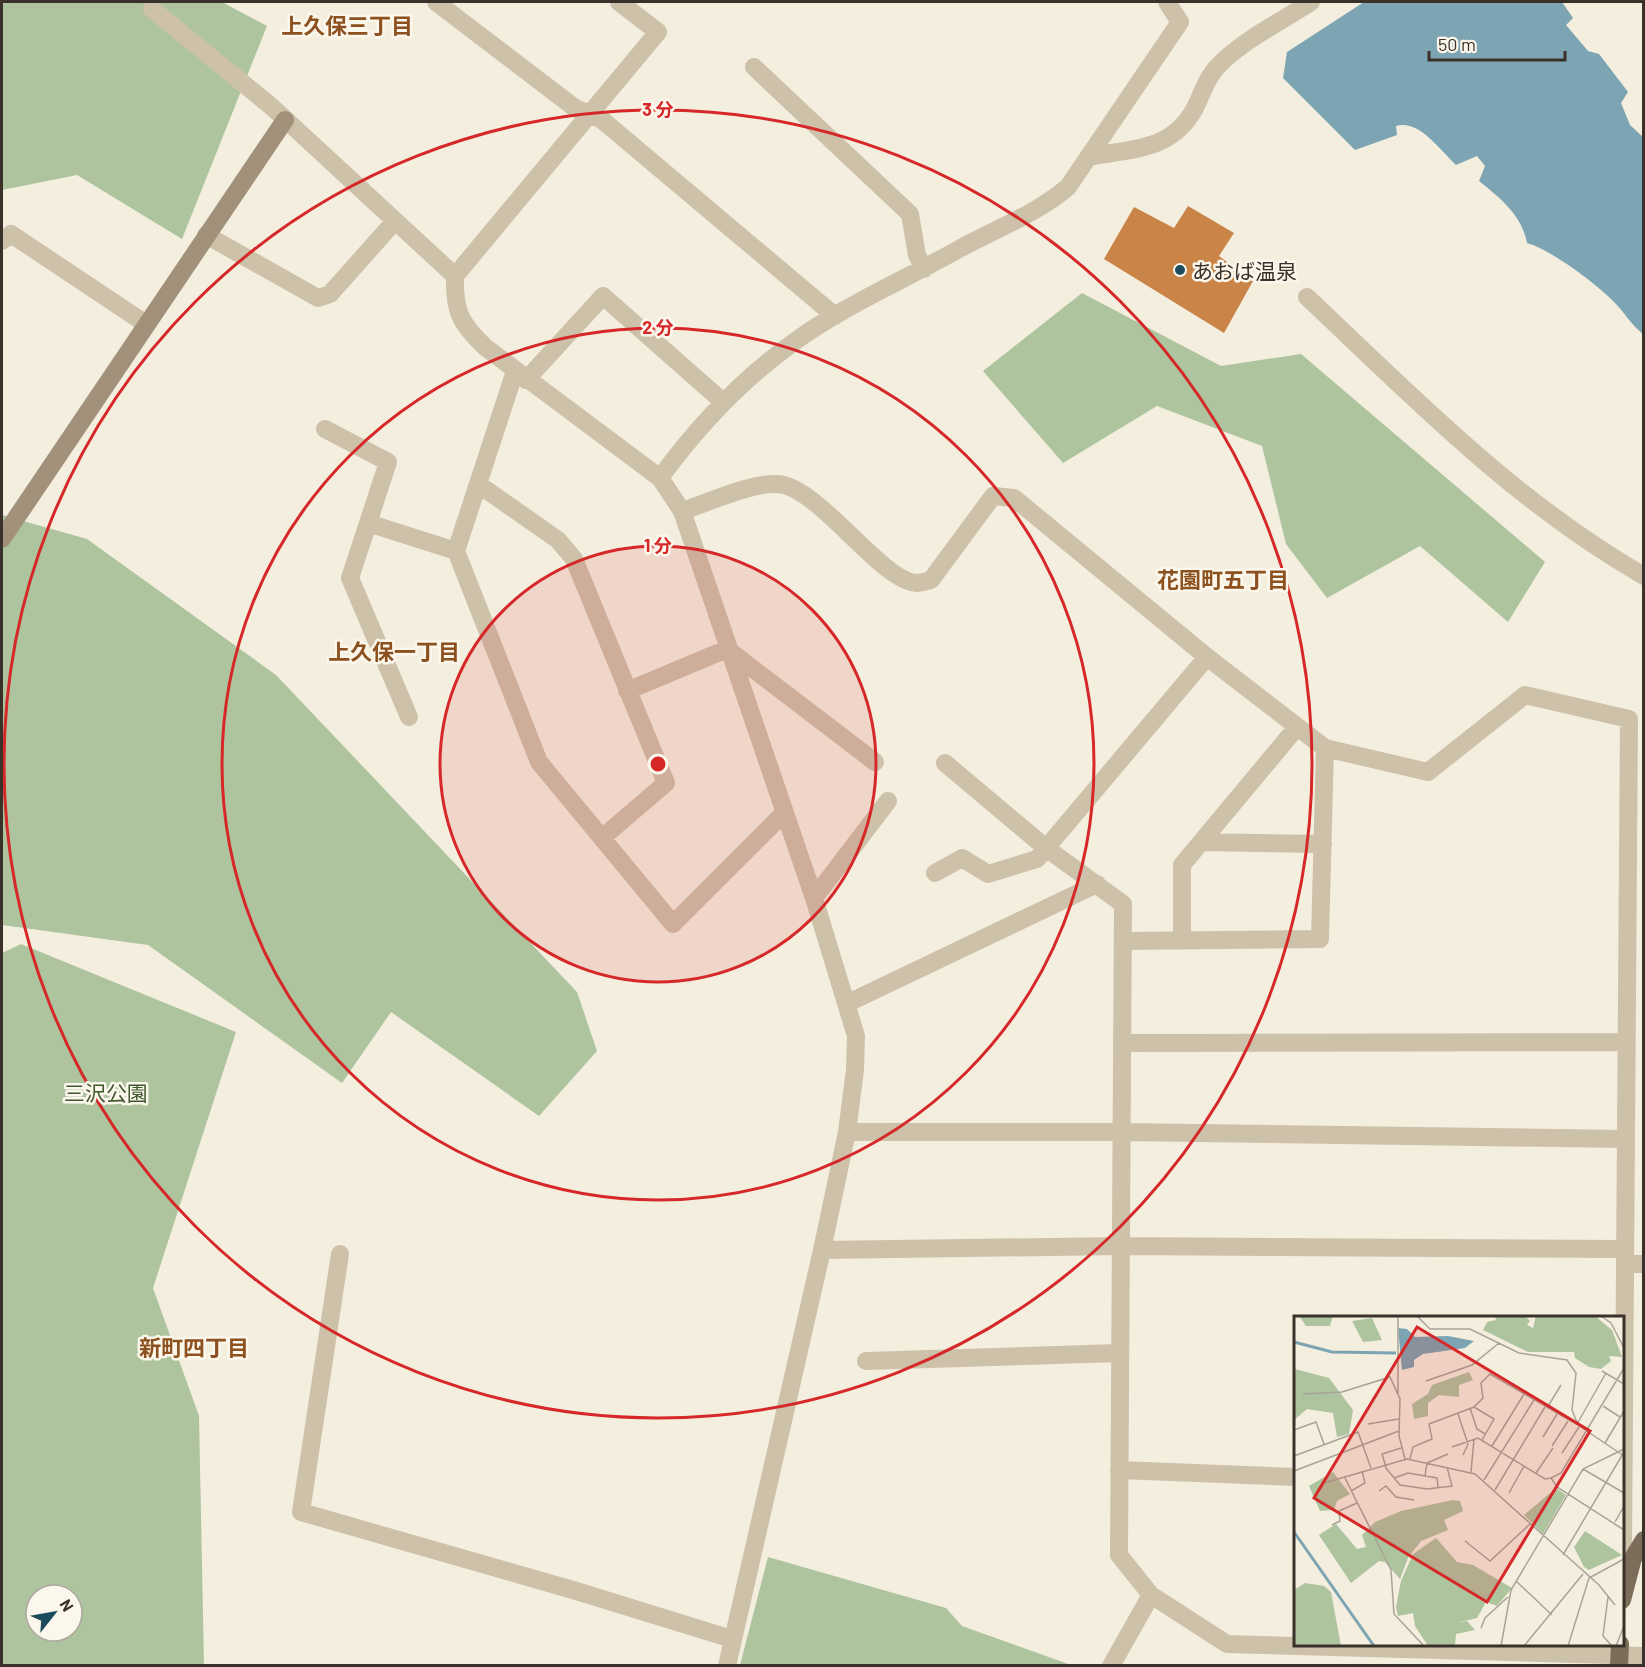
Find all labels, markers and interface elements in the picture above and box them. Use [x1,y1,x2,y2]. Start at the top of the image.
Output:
district label: 上久保三丁目 [281,12,413,38]
scale bar [1429,24,1566,62]
text: 50 m [1438,33,1476,55]
text: 3 分 [642,98,674,120]
place label: あおば温泉 [1192,258,1297,283]
marker: あおば温泉 [1173,263,1187,277]
text: 2 分 [642,316,674,338]
text: 1 分 [644,534,672,556]
district label: 花園町五丁目 [1157,566,1289,592]
district label: 上久保一丁目 [328,638,460,664]
centre of rings [648,754,668,774]
park label: 三沢公園 [64,1080,148,1105]
inset map [1294,1316,1624,1646]
district label: 新町四丁目 [139,1334,249,1360]
north arrow [24,1583,84,1643]
text: N [56,1596,78,1614]

